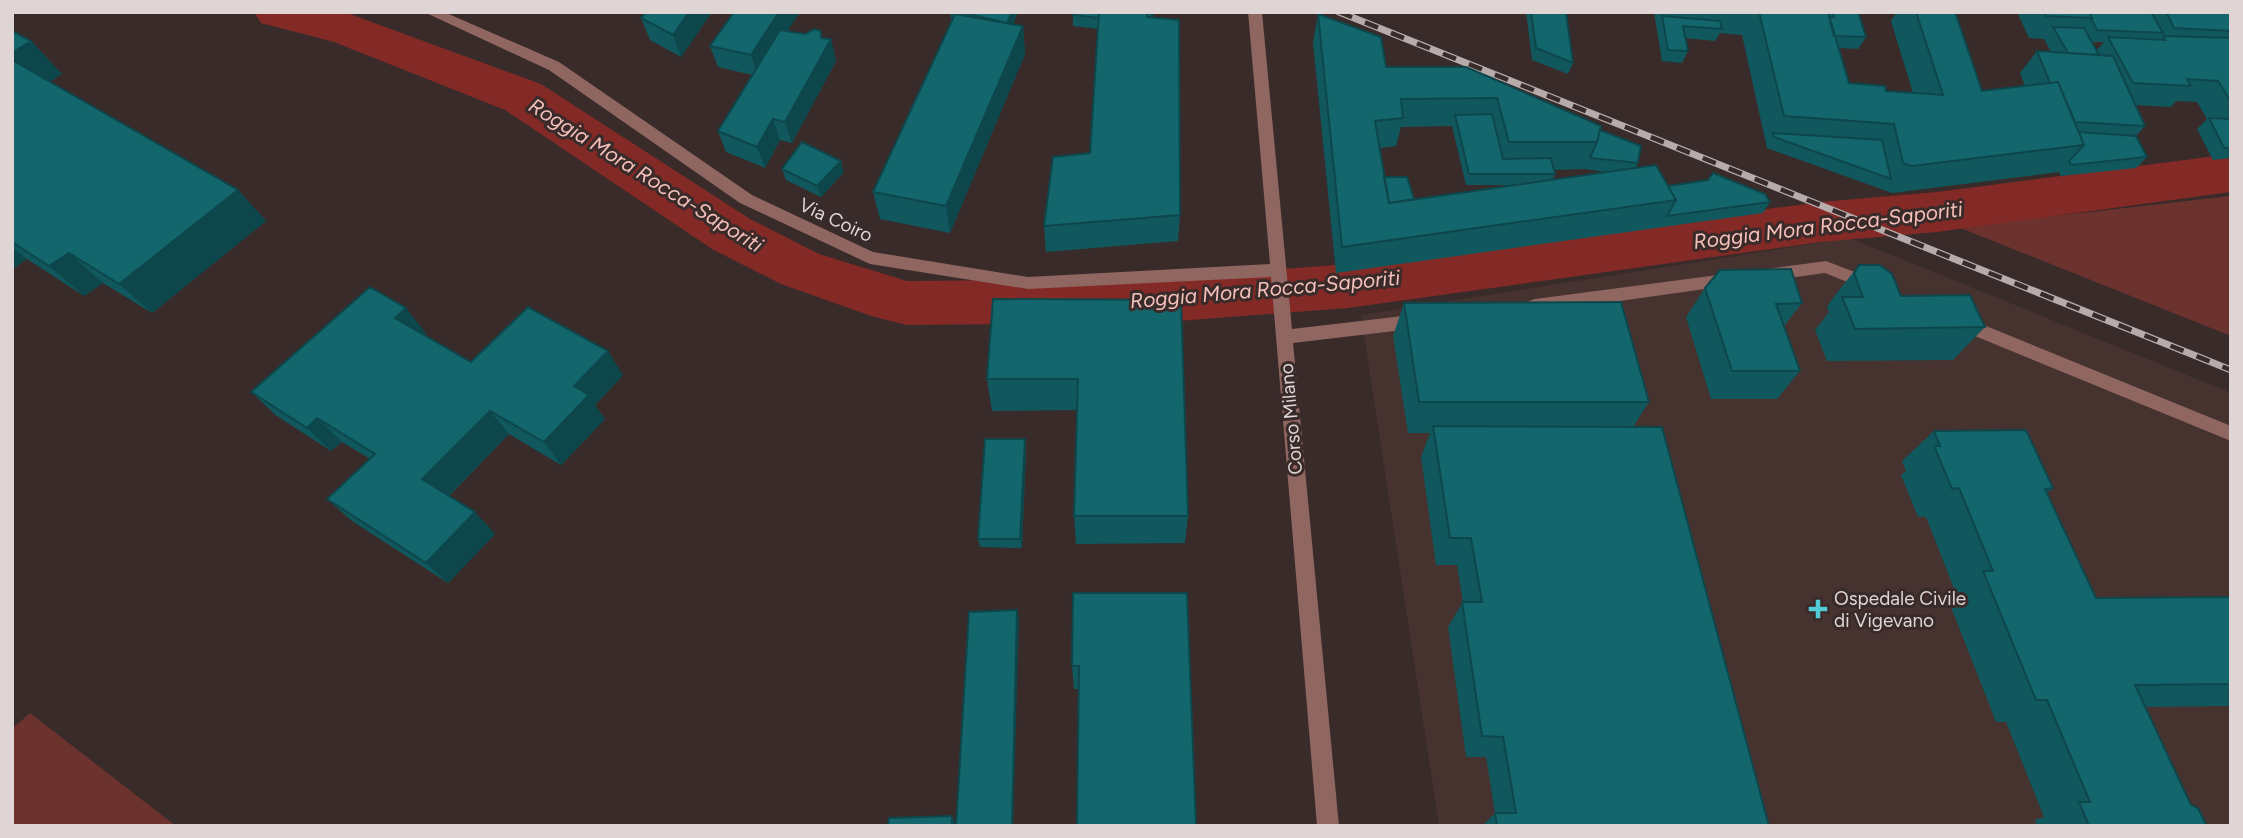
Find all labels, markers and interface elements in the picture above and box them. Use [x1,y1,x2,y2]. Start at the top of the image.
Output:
water label: Roggia Mora Rocca-Saporiti [524,93,768,257]
street label: Via Coiro [796,193,876,247]
water label: Roggia Mora Rocca-Saporiti [1692,196,1964,254]
water label: Roggia Mora Rocca-Saporiti [1129,265,1401,313]
street label: Corso Milano [1275,362,1307,476]
place label: Ospedale Civile di Vigevano [1834,587,1966,632]
marker: Ospedale Civile di Vigevano [1808,599,1828,619]

